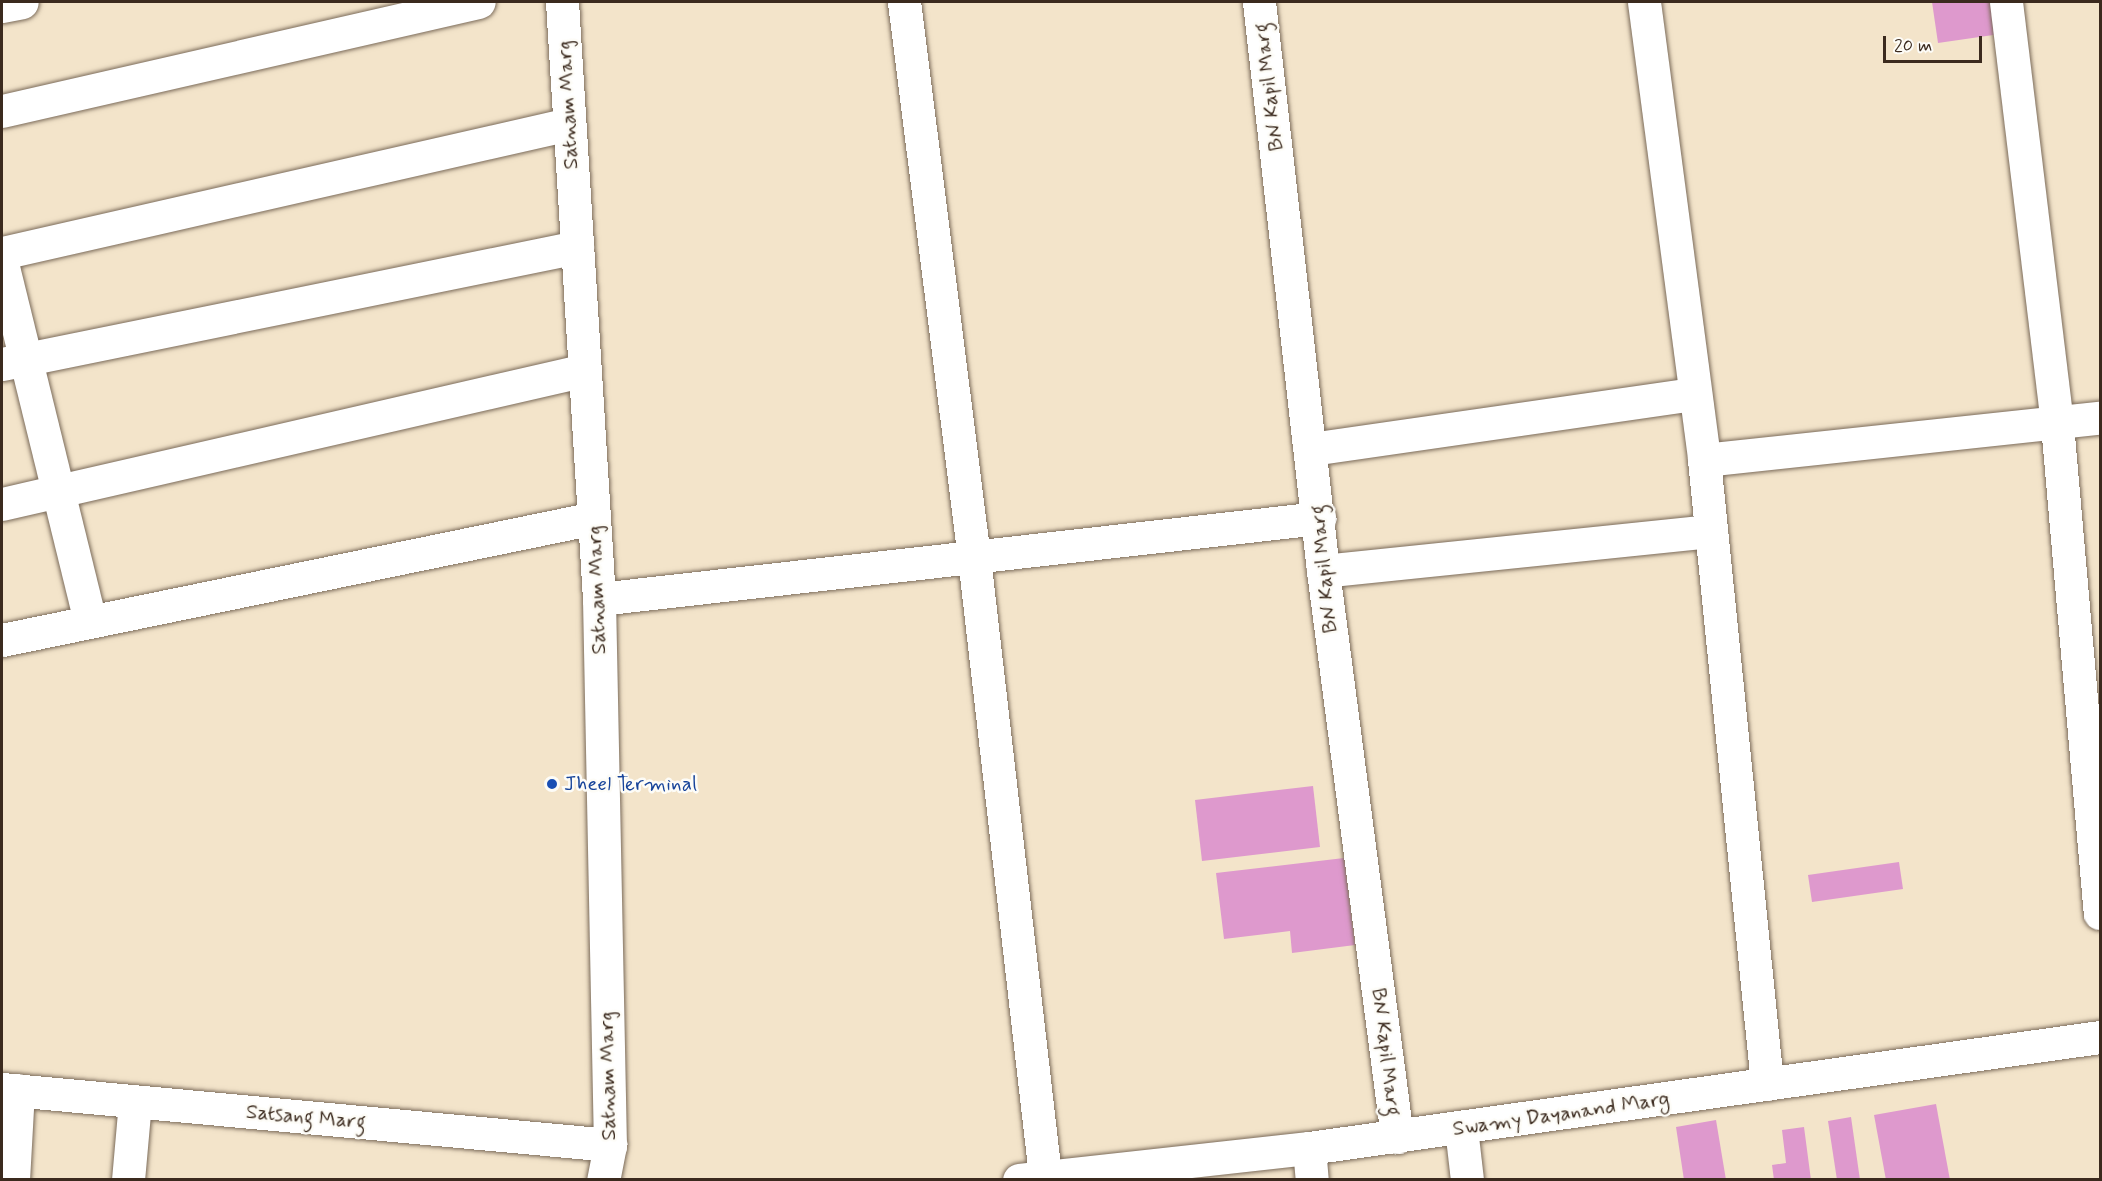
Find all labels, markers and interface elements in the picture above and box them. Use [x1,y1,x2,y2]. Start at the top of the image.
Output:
street label: BN Kapil Marg [1248,20,1290,154]
scale bar [1886,24,1985,62]
text: 20 m [1894,34,1932,58]
street label: Satnam Marg [552,41,584,169]
street label: BN Kapil Marg [1305,502,1343,636]
street label: Satnam Marg [582,526,612,654]
place label: Jheel Terminal [564,771,700,797]
marker: Jheel Terminal [545,777,559,791]
street label: BN Kapil Marg [1365,985,1407,1119]
street label: Satnam Marg [594,1013,622,1139]
street label: Swamy Dayanand Marg [1448,1086,1674,1142]
street label: Satsang Marg [244,1099,368,1135]

